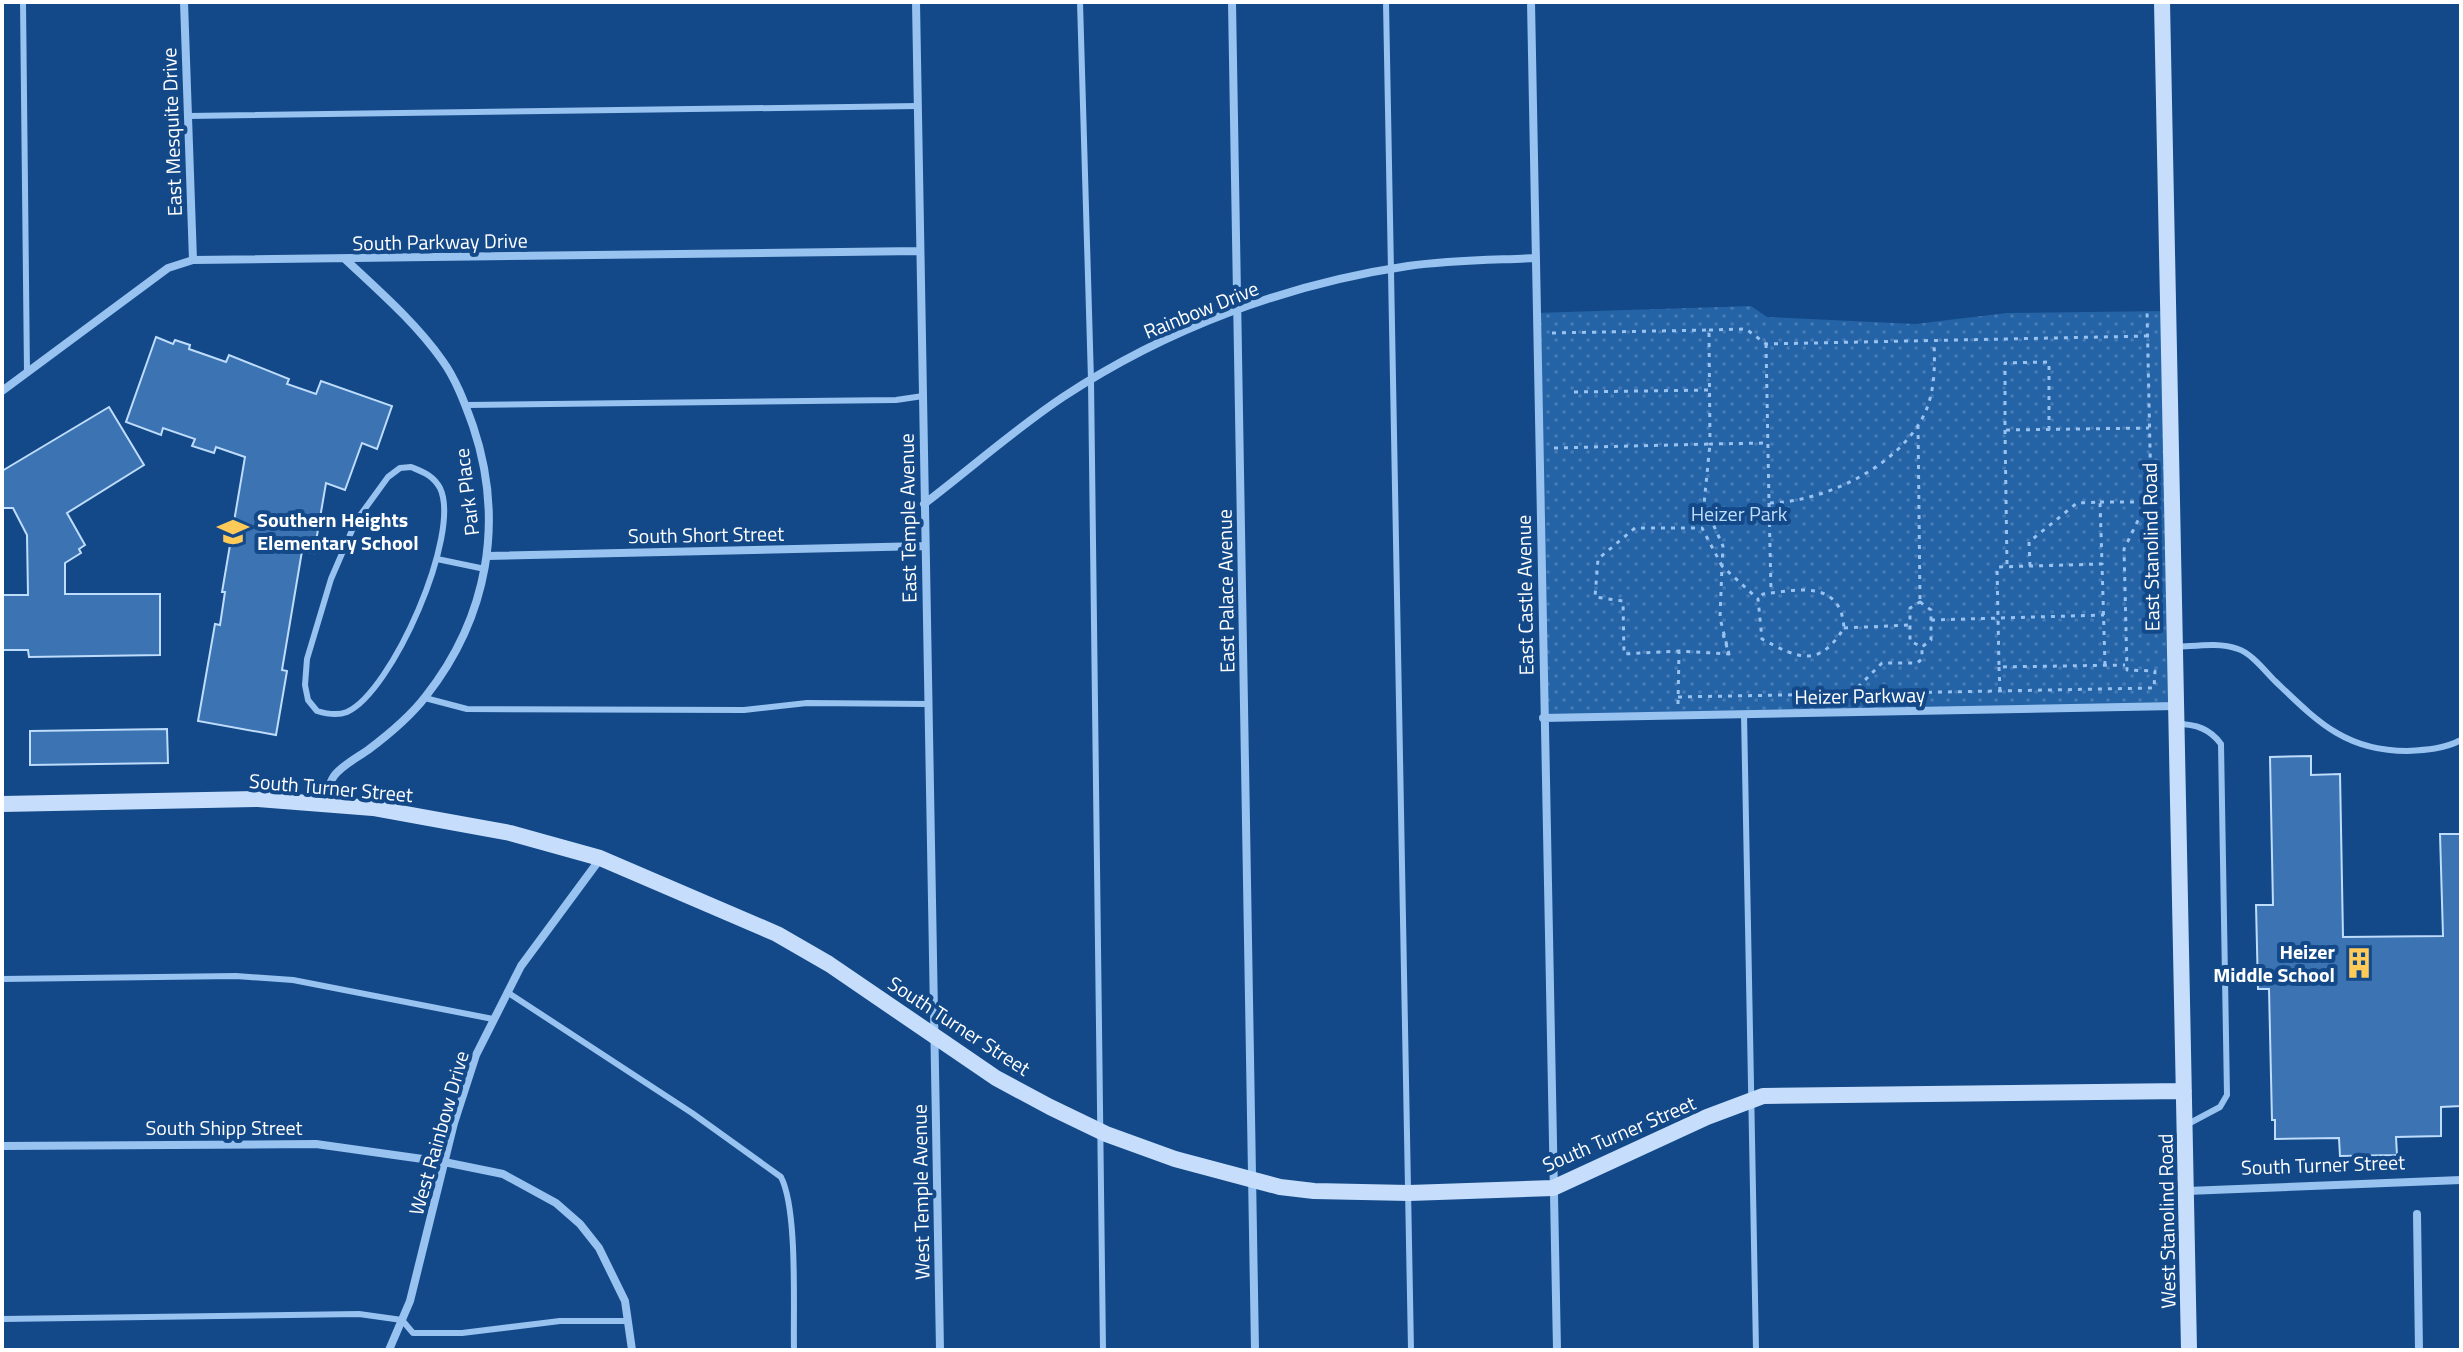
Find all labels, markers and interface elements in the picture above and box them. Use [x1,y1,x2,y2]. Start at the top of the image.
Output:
street label: East Mesquite Drive [153,47,190,217]
street label: South Parkway Drive [352,224,528,259]
street label: Rainbow Drive [1139,272,1263,347]
street label: East Temple Avenue [891,433,924,603]
street label: Park Place [446,447,487,538]
street label: East Stanolind Road [2134,462,2167,632]
park label: Heizer Park [1691,498,1788,529]
place label: Southern Heights Elementary School [257,504,419,558]
street label: East Palace Avenue [1209,509,1242,673]
street label: East Castle Avenue [1508,514,1541,676]
school or university icon: Southern Heights Elementary School [216,515,250,549]
street label: South Short Street [628,518,784,551]
street label: Heizer Parkway [1794,679,1926,712]
street label: South Turner Street [248,765,414,810]
place label: Heizer Middle School [2213,936,2336,990]
building icon: Heizer Middle School [2342,946,2376,980]
street label: South Turner Street [882,968,1037,1083]
street label: West Rainbow Drive [400,1047,477,1219]
street label: South Turner Street [1537,1087,1700,1180]
street label: West Temple Avenue [903,1104,938,1280]
street label: South Shipp Street [145,1112,303,1143]
street label: West Stanolind Road [2149,1133,2184,1309]
street label: South Turner Street [2240,1146,2406,1183]

